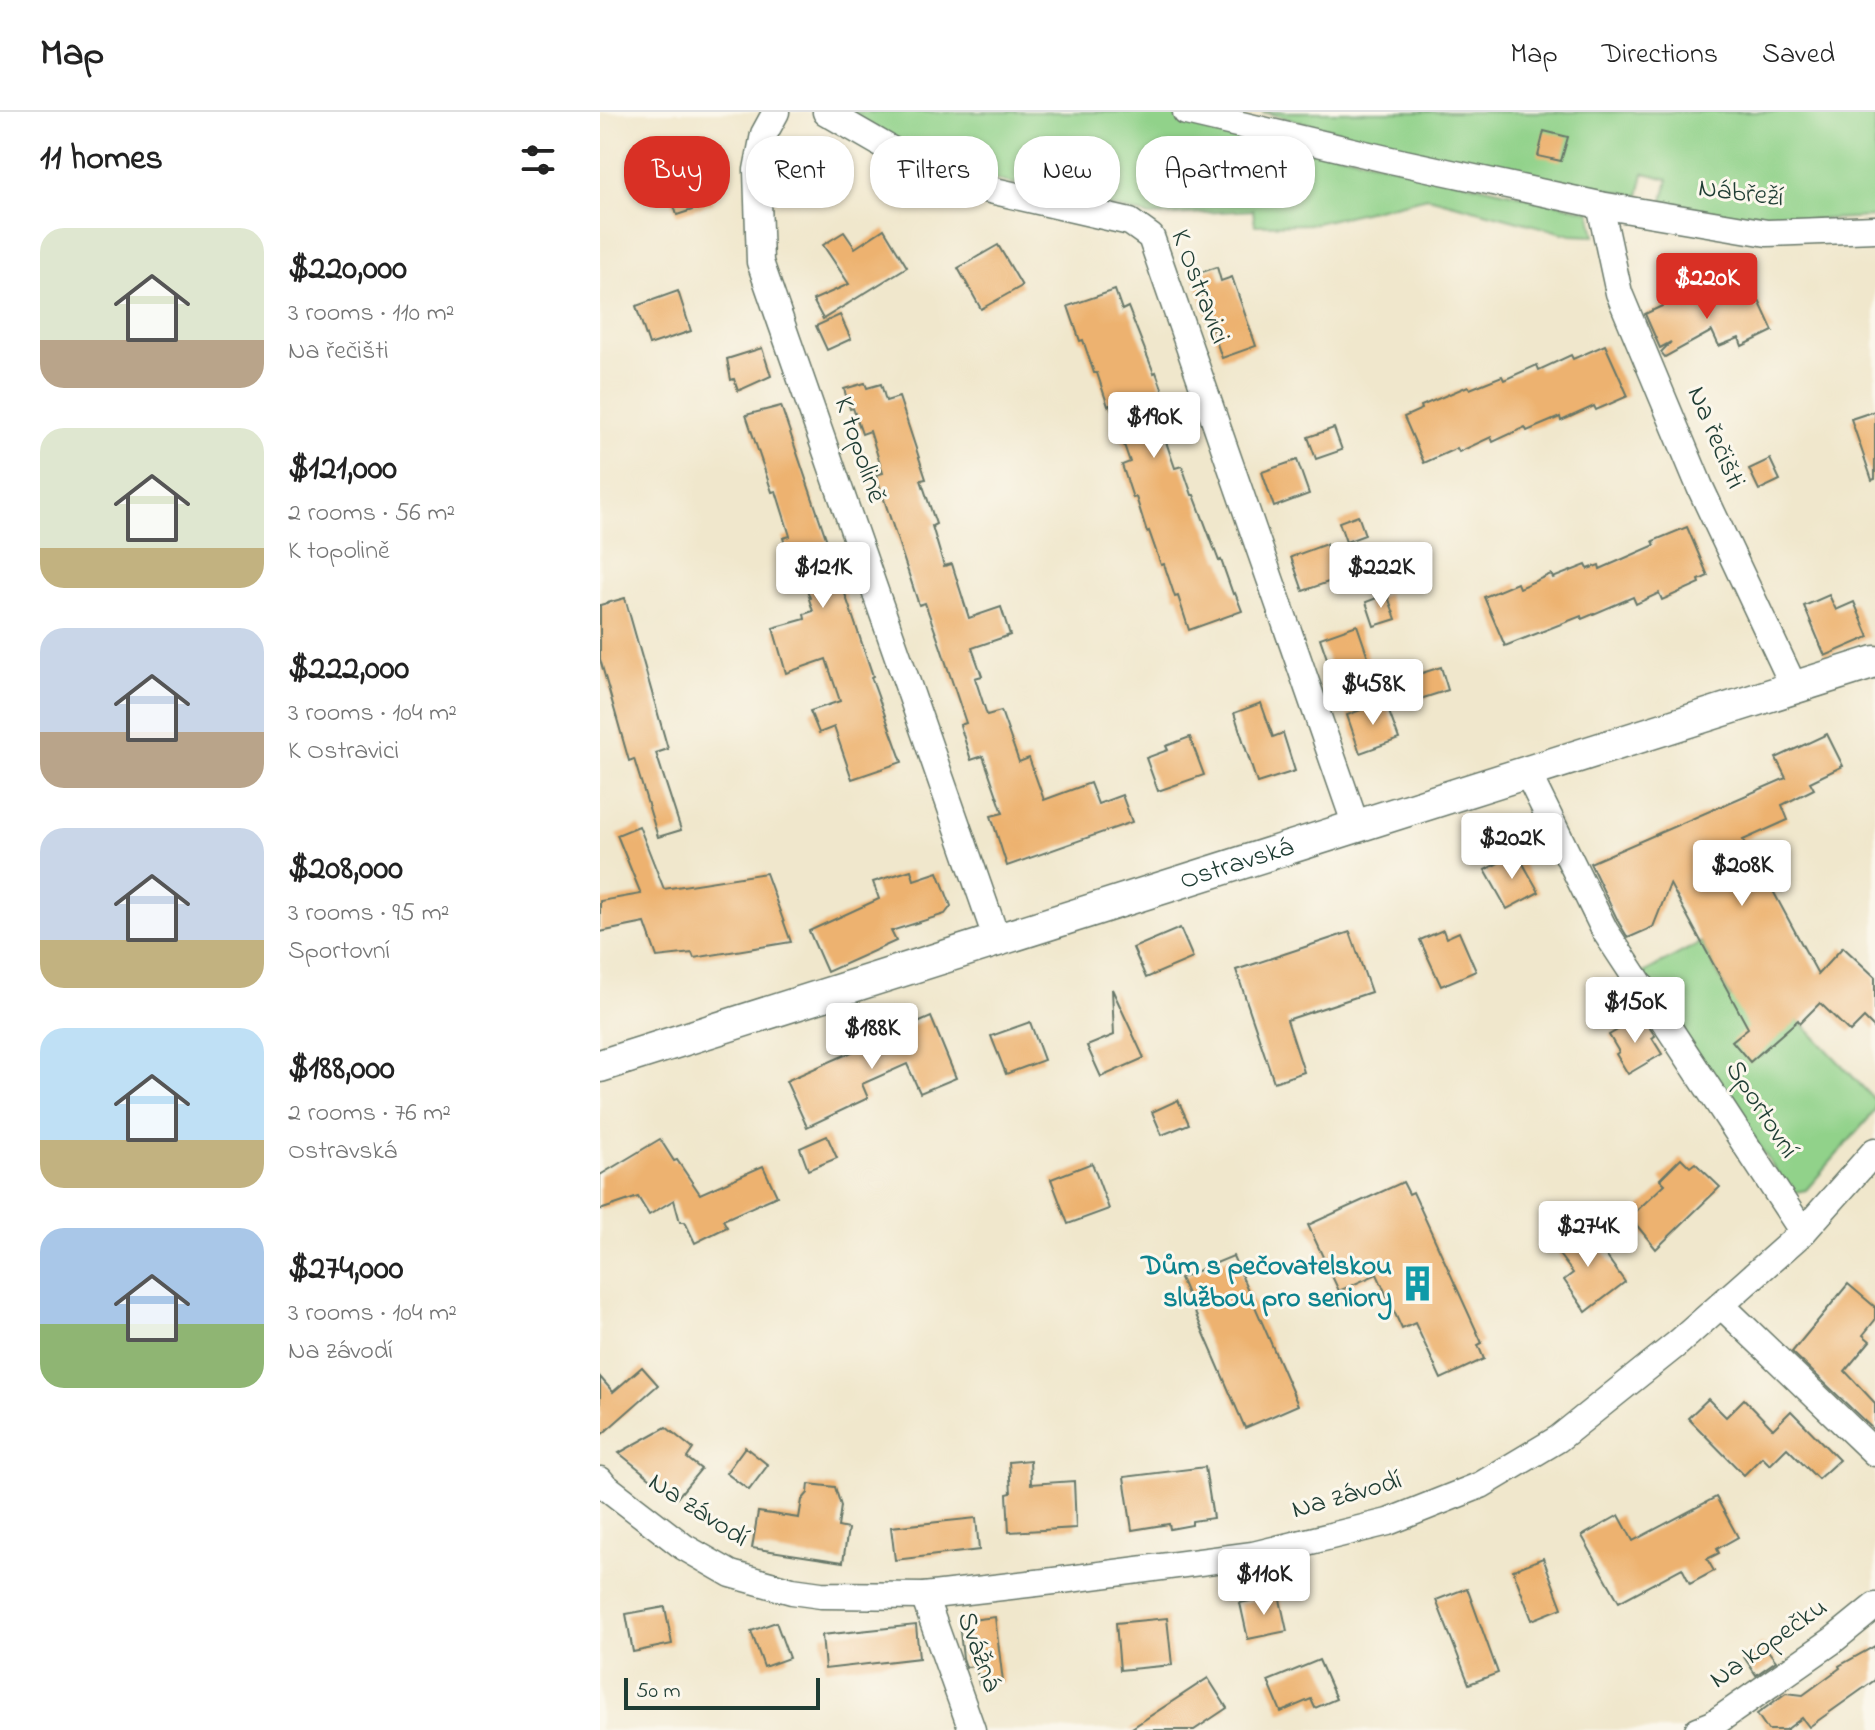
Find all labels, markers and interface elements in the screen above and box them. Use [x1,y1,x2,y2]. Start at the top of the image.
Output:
text: Map [40,27,104,83]
text: Map [1510,35,1558,76]
text: Directions [1602,35,1718,76]
text: Saved [1762,35,1835,76]
text: 11 homes [40,135,163,185]
chip: Buy [624,136,730,208]
chip: Rent [746,136,854,208]
chip: Filters [870,136,998,208]
chip: New [1014,136,1120,208]
chip: Apartment [1136,136,1315,208]
icon: filters [516,138,560,182]
street label: Nábřeží [1696,168,1786,220]
street label: K Ostravici [1158,224,1240,350]
text: $220,000 [288,245,407,295]
pin: $220K [1651,253,1763,321]
icon: home [104,260,200,356]
text: $220K [1674,260,1740,298]
text: 3 rooms · 110 m² [288,295,454,333]
text: Na řečišti [288,333,389,371]
street label: Na řečišti [1675,380,1755,496]
street label: K topolině [822,392,896,509]
pin: $190K [1098,392,1210,460]
text: $190K [1126,399,1182,437]
text: $121,000 [288,445,397,495]
icon: home [104,460,200,556]
text: 2 rooms · 56 m² [288,495,455,533]
text: K topolině [288,533,390,571]
pin: $121K [767,542,879,610]
pin: $222K [1325,542,1437,610]
text: $121K [794,549,852,587]
text: $222K [1347,549,1415,587]
text: $222,000 [288,645,409,695]
pin: $458K [1317,659,1429,727]
icon: home [104,660,200,756]
text: $458K [1341,666,1405,704]
text: 3 rooms · 104 m² [288,695,457,733]
text: K Ostravici [288,733,399,771]
pin: $202K [1456,813,1568,881]
text: $202K [1479,820,1545,858]
street label: Ostravská [1175,827,1299,901]
pin: $208K [1686,840,1798,908]
text: $208,000 [288,845,403,895]
text: $208K [1711,847,1773,885]
icon: home [104,860,200,956]
text: 3 rooms · 95 m² [288,895,449,933]
text: Sportovní [288,933,390,971]
pin: $150K [1579,977,1691,1045]
text: $150K [1604,984,1666,1022]
pin: $188K [816,1003,928,1071]
text: $188K [844,1010,900,1048]
text: $188,000 [288,1045,395,1095]
street label: Sportovní [1714,1053,1808,1167]
icon: home [104,1060,200,1156]
text: 2 rooms · 76 m² [288,1095,451,1133]
text: Ostravská [288,1133,397,1171]
pin: $274K [1532,1201,1644,1269]
text: $274K [1557,1208,1619,1246]
text: $274,000 [288,1245,403,1295]
place label: Dům s pečovatelskou službou pro seniory [1139,1247,1392,1320]
icon: home [104,1260,200,1356]
building icon: Dům s pečovatelskou službou pro seniory [1399,1264,1437,1302]
text: 3 rooms · 104 m² [288,1295,457,1333]
text: Na závodí [288,1333,393,1371]
street label: Na závodí [1287,1461,1407,1531]
street label: Na závodí [639,1463,757,1559]
pin: $110K [1208,1549,1320,1617]
text: $110K [1236,1556,1292,1594]
street label: Na kopečku [1701,1588,1837,1700]
street label: Svážná [945,1606,1011,1698]
scale bar [624,1674,820,1710]
text: 50 m [636,1676,681,1708]

